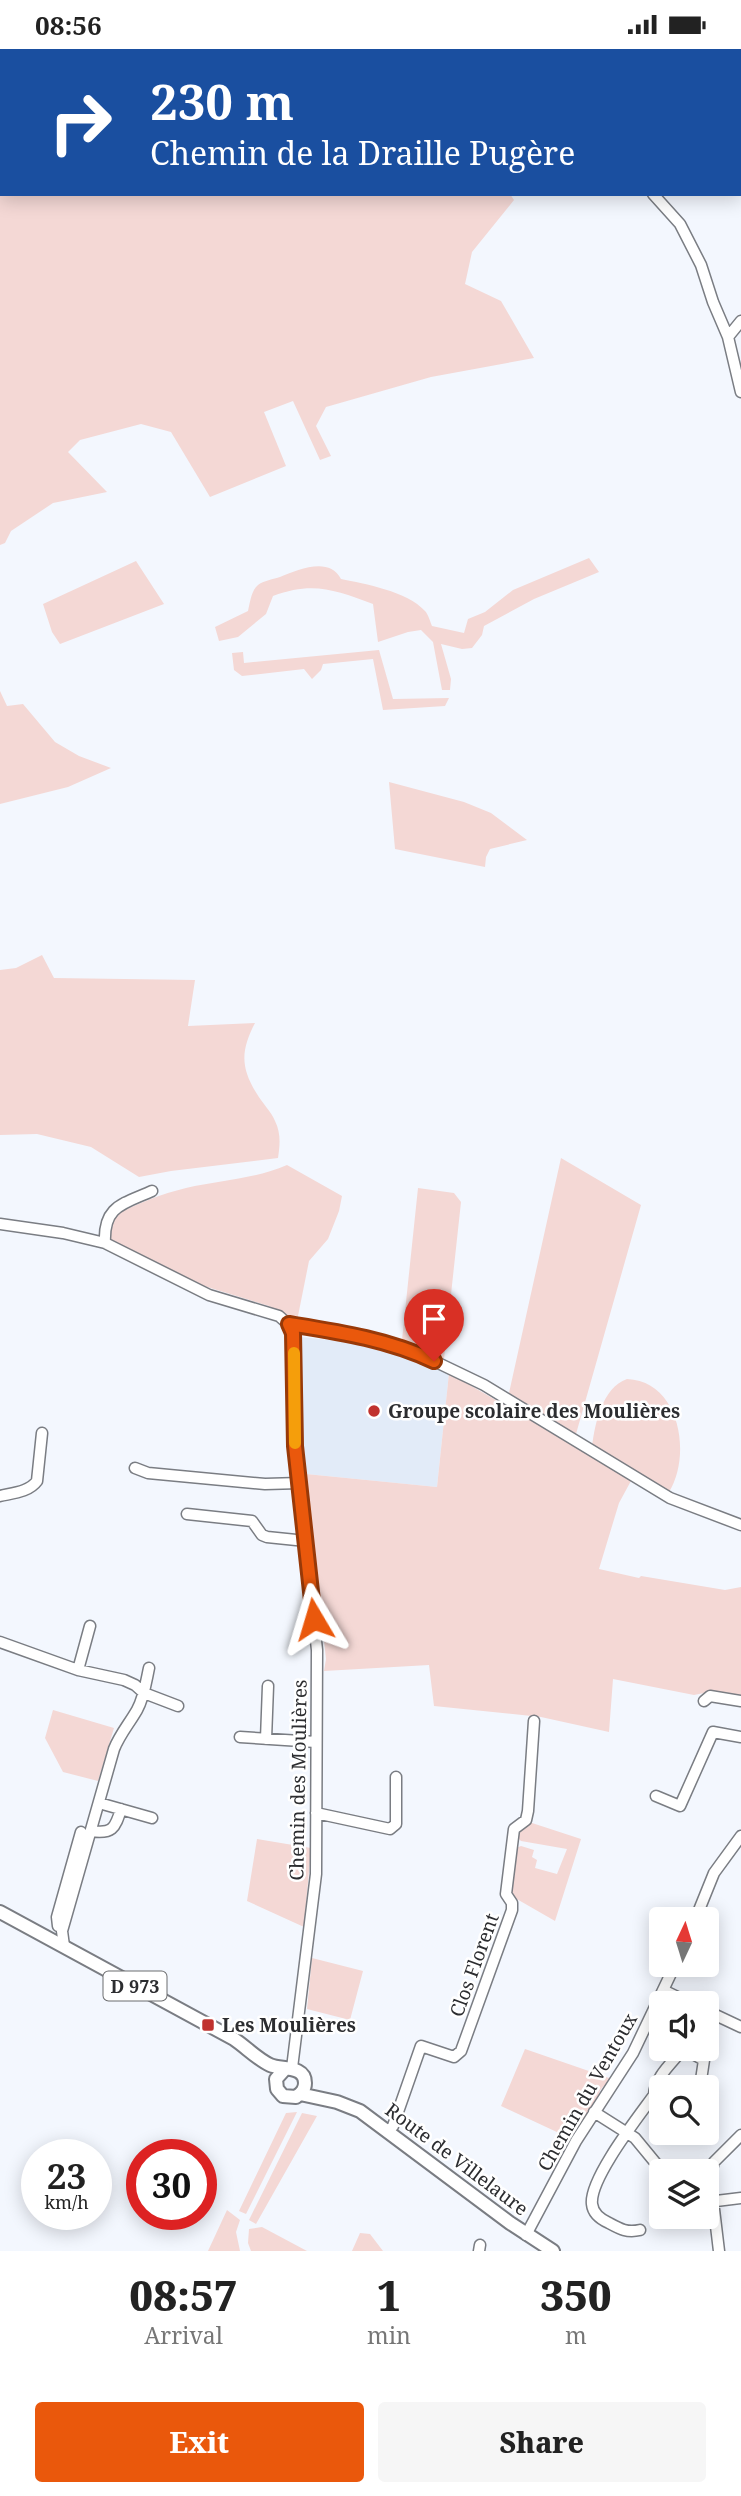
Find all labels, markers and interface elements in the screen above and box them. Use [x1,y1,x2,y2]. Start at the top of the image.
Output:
text: 08:56 [35,7,102,43]
text: 230 m [150,68,294,134]
icon: right [35,77,126,168]
text: Chemin de la Draille Pugère [150,131,575,174]
pin [404,1289,464,1361]
icon: arrive [415,1300,453,1338]
place label: Groupe scolaire des Moulières [388,1398,680,1424]
marker: Groupe scolaire des Moulières [366,1403,382,1419]
position arrow [277,1582,351,1656]
street label: Chemin des Moulières [283,1679,313,1881]
north arrow [649,1907,719,1977]
map controls [649,1907,719,2229]
street label: Clos Florent [443,1909,505,2020]
road number: D 973 [104,1972,166,2001]
button: sound [649,1991,719,2061]
street label: Chemin du Ventoux [531,2008,643,2176]
place label: Les Moulières [222,2012,356,2038]
marker: Les Moulières [200,2017,216,2033]
button: search [649,2075,719,2145]
street label: Route de Villelaure [380,2097,534,2221]
speed limit sign: 30 [126,2139,217,2230]
text: 23 [47,2152,86,2199]
button: layers [649,2159,719,2229]
text: km/h [44,2190,89,2214]
text: 08:57 [129,2266,238,2323]
text: 1 [377,2266,401,2323]
text: 350 [540,2266,612,2323]
text: Arrival [144,2319,223,2351]
text: min [367,2319,411,2351]
text: m [565,2319,587,2351]
button: Exit [35,2402,364,2482]
button: Share [378,2402,706,2482]

